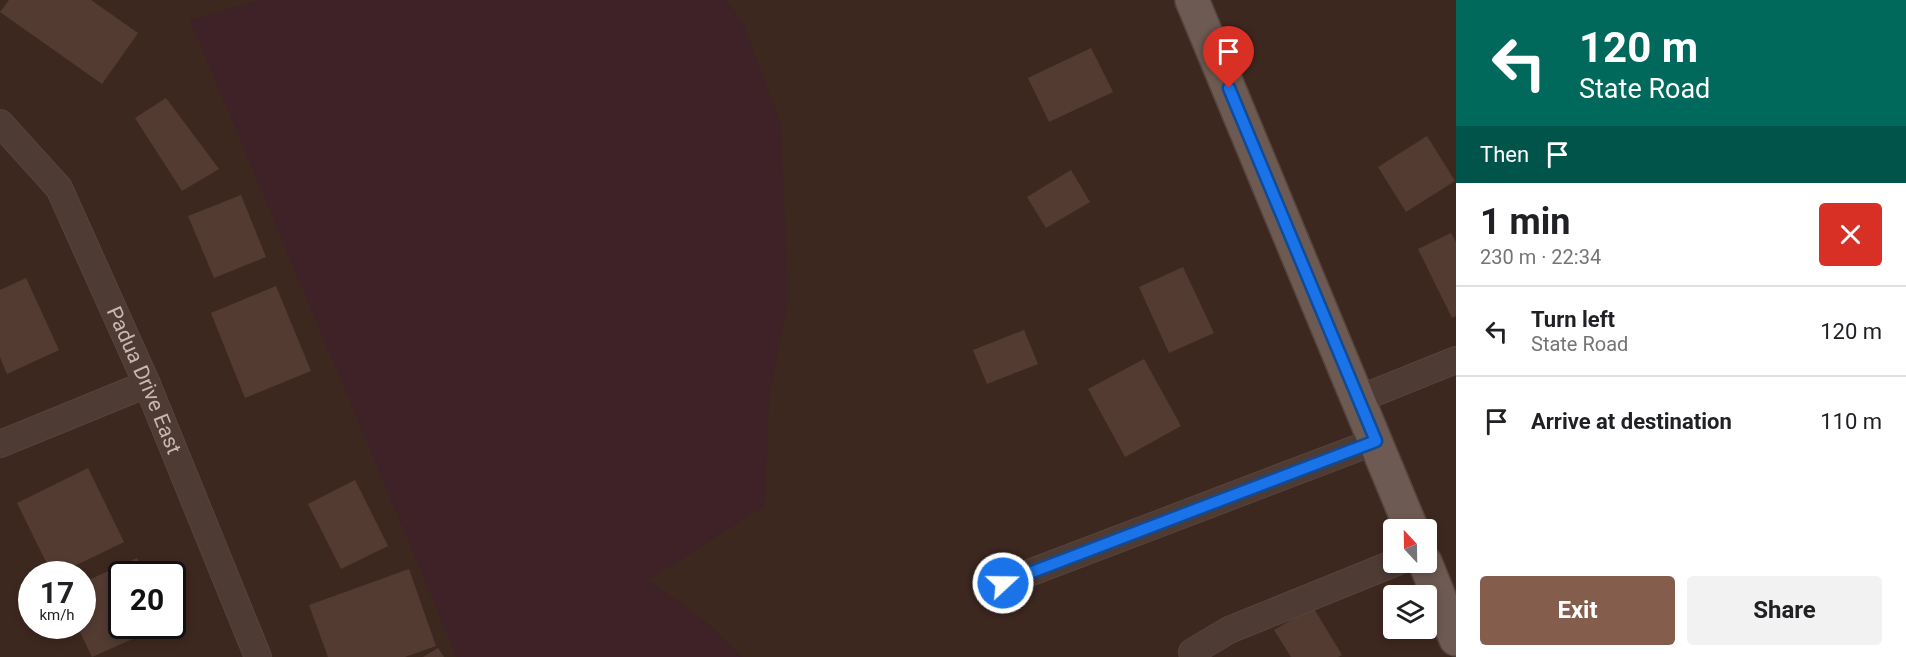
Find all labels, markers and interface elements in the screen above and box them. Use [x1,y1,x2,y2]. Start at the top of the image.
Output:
text: 120 m [1579,23,1698,72]
icon: left [1480,24,1558,102]
pin [1203,26,1254,88]
icon: arrive [1212,35,1245,68]
text: State Road [1579,73,1710,105]
icon: arrive [1541,138,1574,171]
text: Then [1480,142,1529,167]
text: 1 min [1480,201,1571,243]
button: close [1819,203,1882,266]
text: 230 m · 22:34 [1480,245,1601,269]
street label: Padua Drive East [102,303,186,458]
text: Turn left [1531,307,1615,332]
icon: left [1480,315,1513,348]
text: 120 m [1820,319,1882,344]
text: State Road [1531,332,1628,356]
icon: arrive [1480,405,1513,438]
text: Arrive at destination [1531,409,1732,434]
text: 110 m [1820,409,1882,434]
north arrow [1383,519,1437,573]
map controls [1383,519,1437,639]
position arrow [971,551,1035,615]
speed limit sign: 20 [108,561,186,639]
text: 17 [40,575,74,610]
button: Exit [1480,576,1675,645]
button: Share [1687,576,1882,645]
button: layers [1383,585,1437,639]
text: km/h [39,606,75,624]

